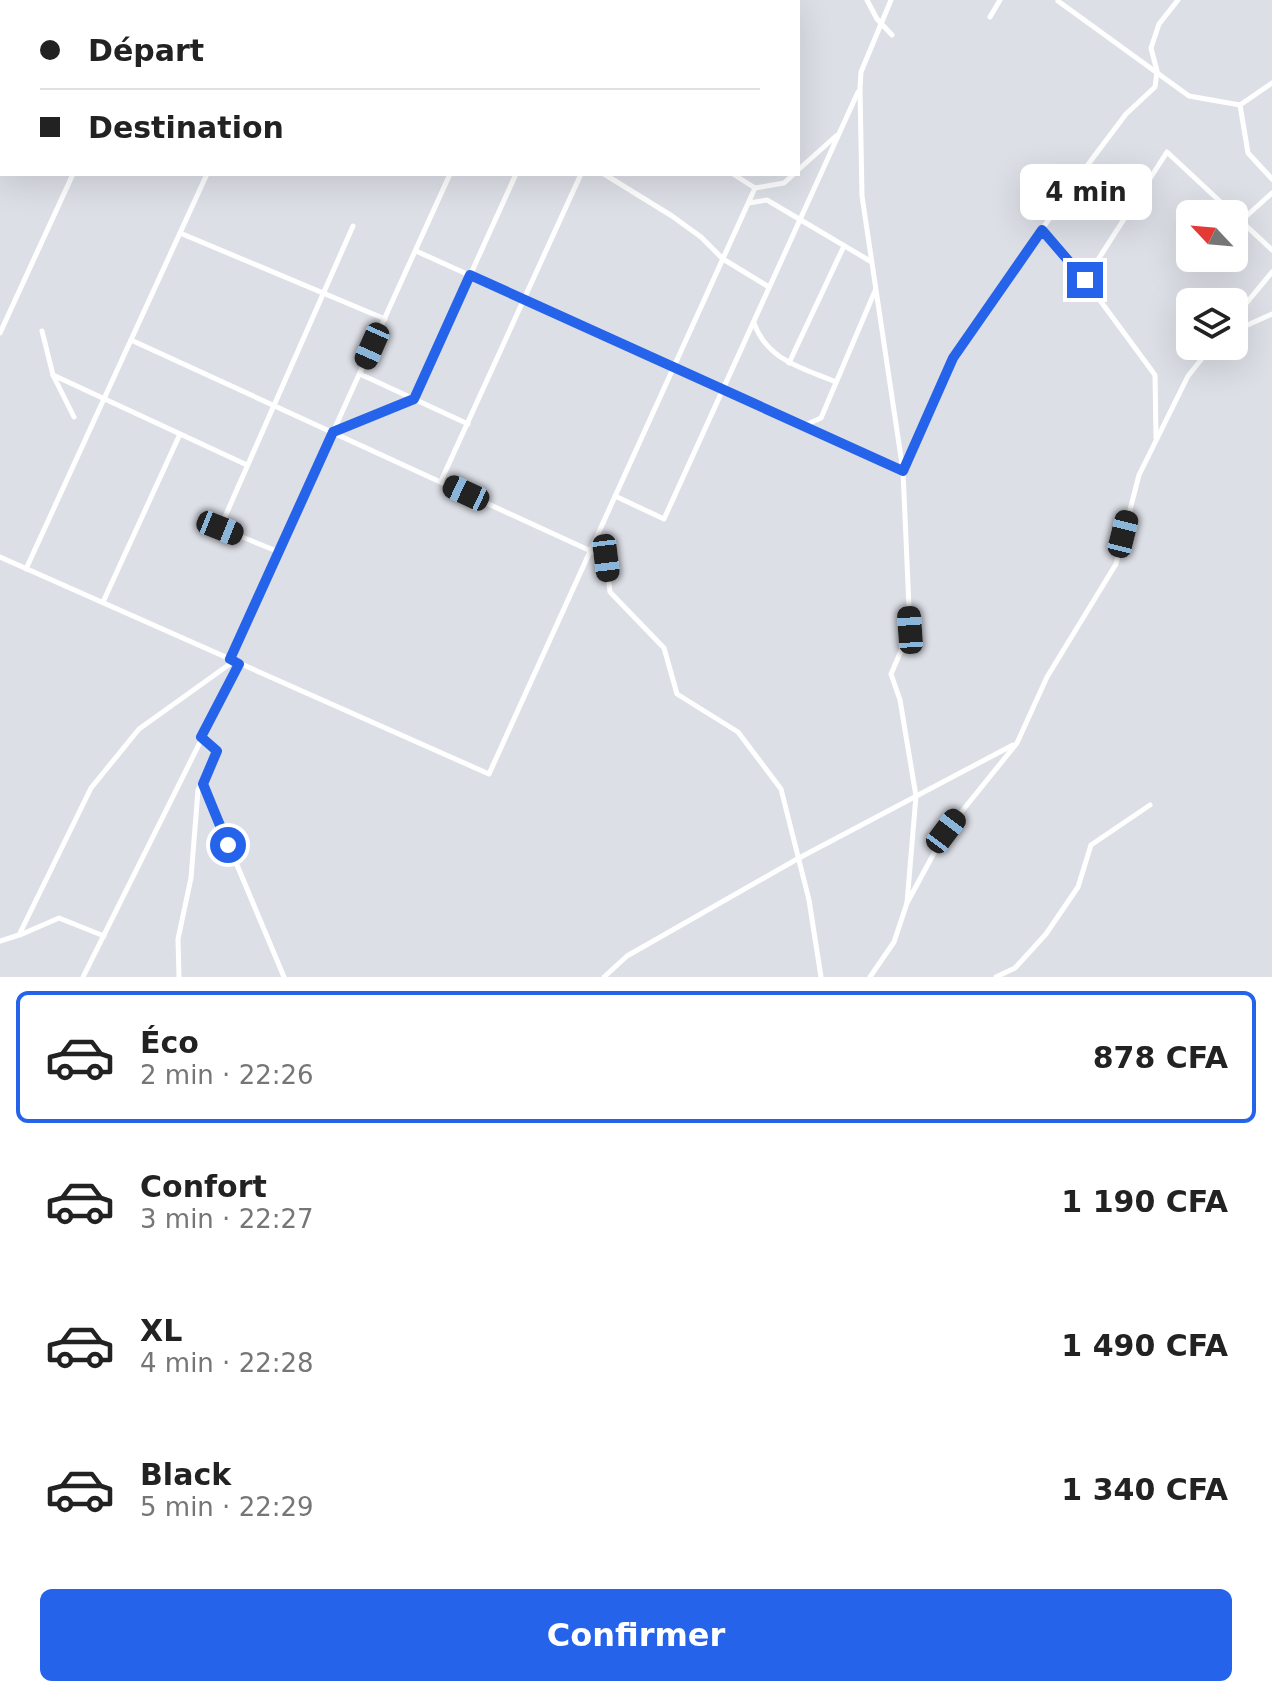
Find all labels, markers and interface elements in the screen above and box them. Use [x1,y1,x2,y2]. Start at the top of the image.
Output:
text: Départ [88,33,204,68]
text: Destination [88,110,284,145]
callout: 4 min [1019,164,1151,220]
text: 4 min [1045,177,1127,207]
north arrow [1176,200,1248,272]
map controls [1176,200,1248,360]
route end [1067,262,1103,298]
button: layers [1176,288,1248,360]
car [351,319,393,373]
car [439,472,493,514]
car [193,508,247,548]
car [1106,508,1140,560]
car [591,533,621,583]
car [896,605,924,655]
car [922,805,970,857]
route start [210,827,246,863]
icon: car [44,1021,116,1093]
text: Éco [140,1025,199,1060]
text: 878 CFA [1093,1040,1228,1075]
text: 2 min · 22:26 [140,1060,314,1090]
icon: car [44,1165,116,1237]
text: Confort [140,1169,267,1204]
text: 1 190 CFA [1061,1184,1228,1219]
text: 3 min · 22:27 [140,1204,314,1234]
icon: car [44,1309,116,1381]
text: XL [140,1313,182,1348]
text: 1 490 CFA [1061,1328,1228,1363]
text: 4 min · 22:28 [140,1348,314,1378]
icon: car [44,1453,116,1525]
text: Black [140,1457,231,1492]
text: 1 340 CFA [1061,1472,1228,1507]
text: 5 min · 22:29 [140,1492,314,1522]
button: Confirmer [40,1589,1232,1681]

